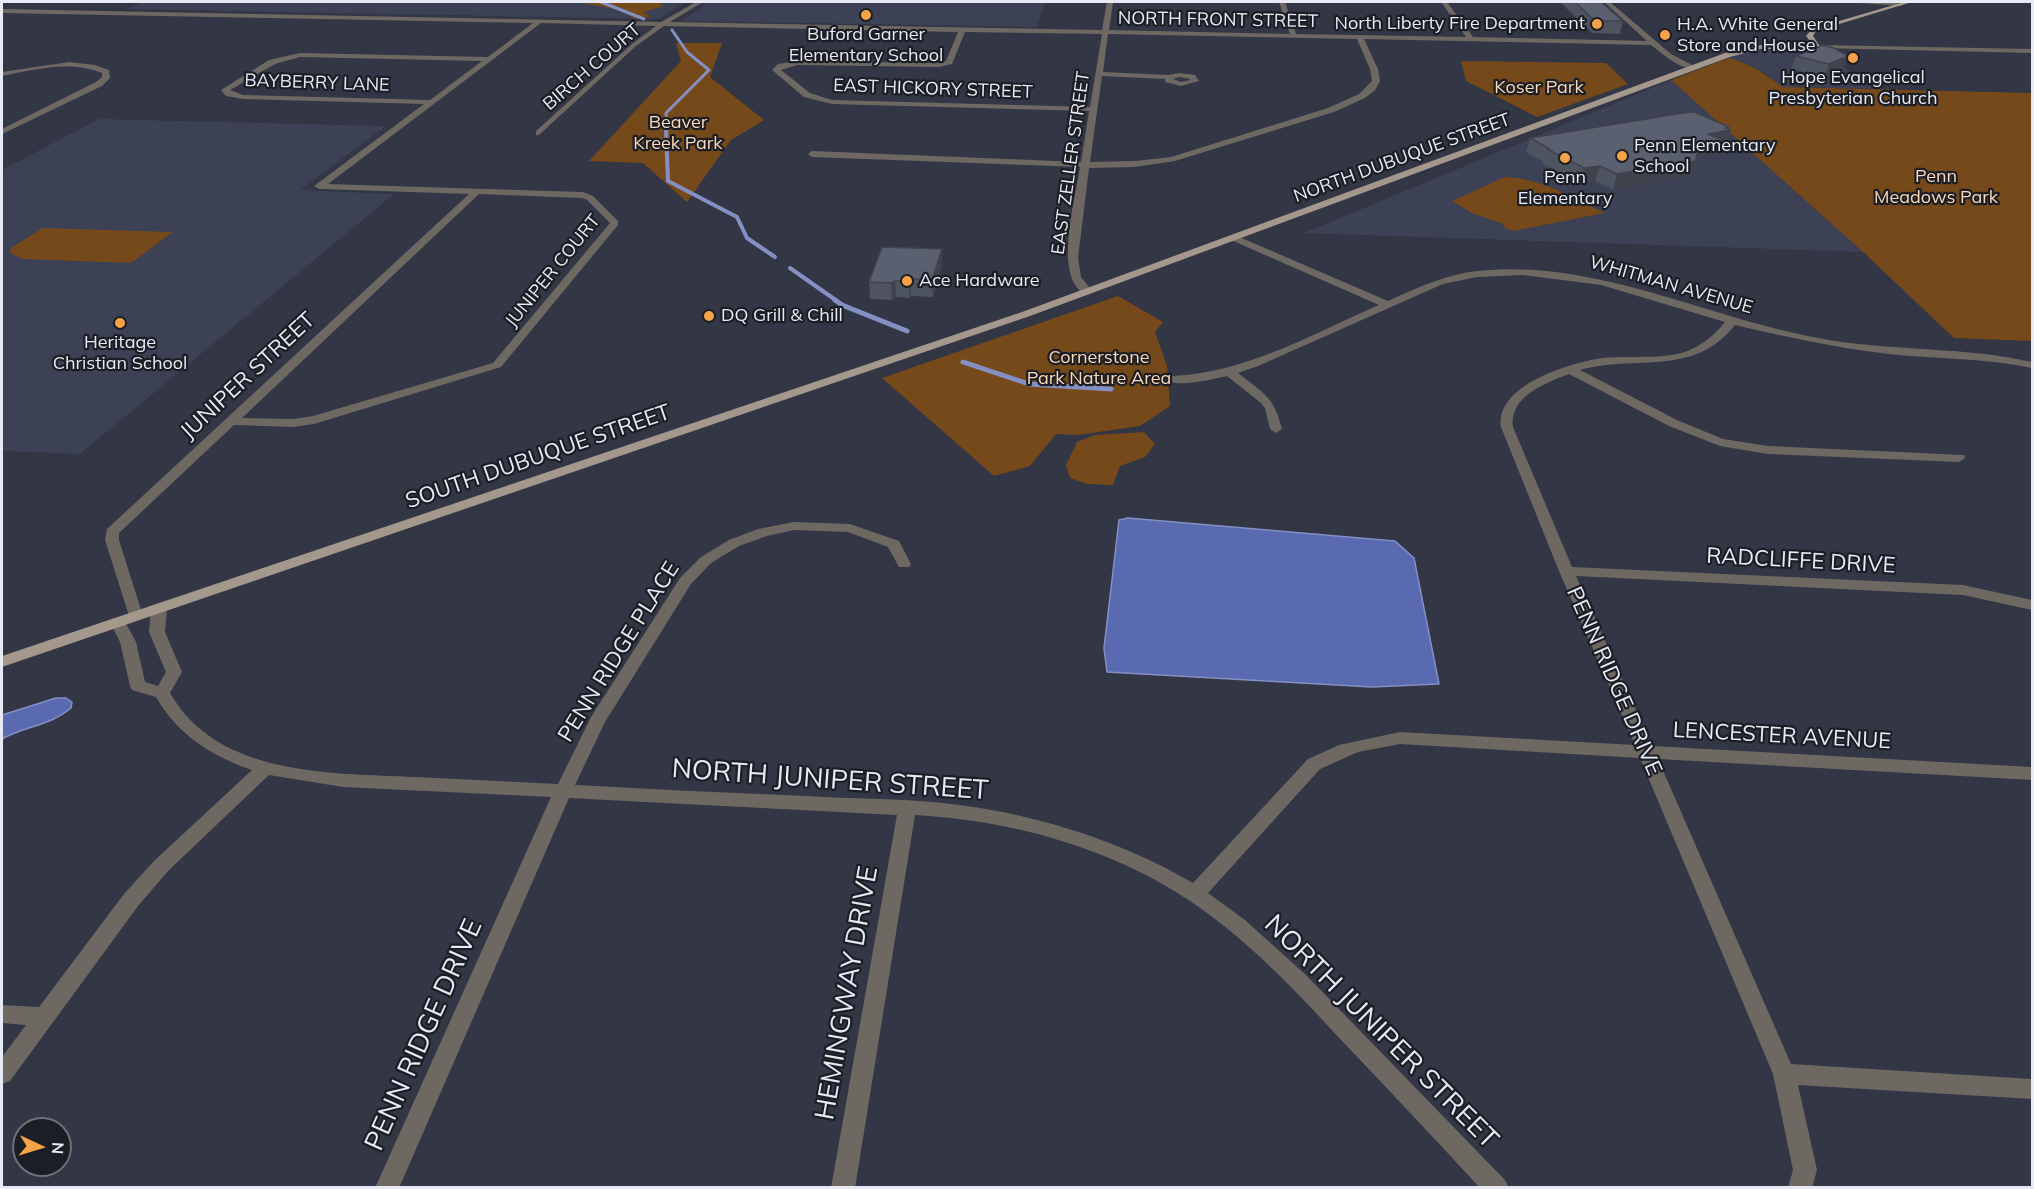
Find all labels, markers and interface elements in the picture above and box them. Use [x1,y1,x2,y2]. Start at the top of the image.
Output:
street label: NORTH FRONT STREET [1118,7,1318,33]
marker: Buford Garner Elementary School [859,8,873,22]
place label: North Liberty Fire Department [1334,13,1585,35]
place label: H.A. White General Store and House [1677,14,1838,57]
marker: North Liberty Fire Department [1590,17,1604,31]
street label: BIRCH COURT [539,19,645,115]
place label: Buford Garner Elementary School [789,24,943,66]
marker: H.A. White General Store and House [1658,28,1672,42]
marker: Hope Evangelical Presbyterian Church [1846,51,1860,65]
place label: Hope Evangelical Presbyterian Church [1768,67,1938,110]
street label: BAYBERRY LANE [244,70,390,96]
street label: EAST ZELLER STREET [1047,70,1095,256]
street label: EAST HICKORY STREET [833,75,1033,103]
park label: Koser Park [1494,77,1584,99]
street label: NORTH DUBUQUE STREET [1291,109,1513,207]
park label: Beaver Kreek Park [633,112,723,154]
place label: Penn Elementary School [1634,135,1775,178]
marker: Penn Elementary School [1615,149,1629,163]
marker: Penn Elementary [1558,151,1572,165]
park label: Penn Meadows Park [1874,166,1998,208]
place label: Penn Elementary [1518,167,1612,210]
street label: JUNIPER COURT [501,210,605,332]
street label: WHITMAN AVENUE [1587,251,1755,319]
place label: Ace Hardware [919,270,1040,292]
marker: Ace Hardware [900,274,914,288]
place label: DQ Grill & Chill [721,305,843,327]
street label: JUNIPER STREET [175,307,321,445]
marker: DQ Grill & Chill [702,309,716,323]
marker: Heritage Christian School [113,316,127,330]
place label: Heritage Christian School [53,332,187,374]
park label: Cornerstone Park Nature Area [1027,347,1171,389]
street label: SOUTH DUBUQUE STREET [402,399,674,515]
street label: RADCLIFFE DRIVE [1706,543,1896,579]
street label: PENN RIDGE PLACE [553,557,685,747]
street label: PENN RIDGE DRIVE [1561,583,1667,779]
street label: LENCESTER AVENUE [1672,717,1892,755]
street label: NORTH JUNIPER STREET [671,753,989,807]
street label: HEMINGWAY DRIVE [809,864,885,1122]
street label: NORTH JUNIPER STREET [1257,908,1505,1156]
street label: PENN RIDGE DRIVE [358,914,490,1156]
north arrow [12,1117,72,1177]
text: N [48,1141,68,1155]

